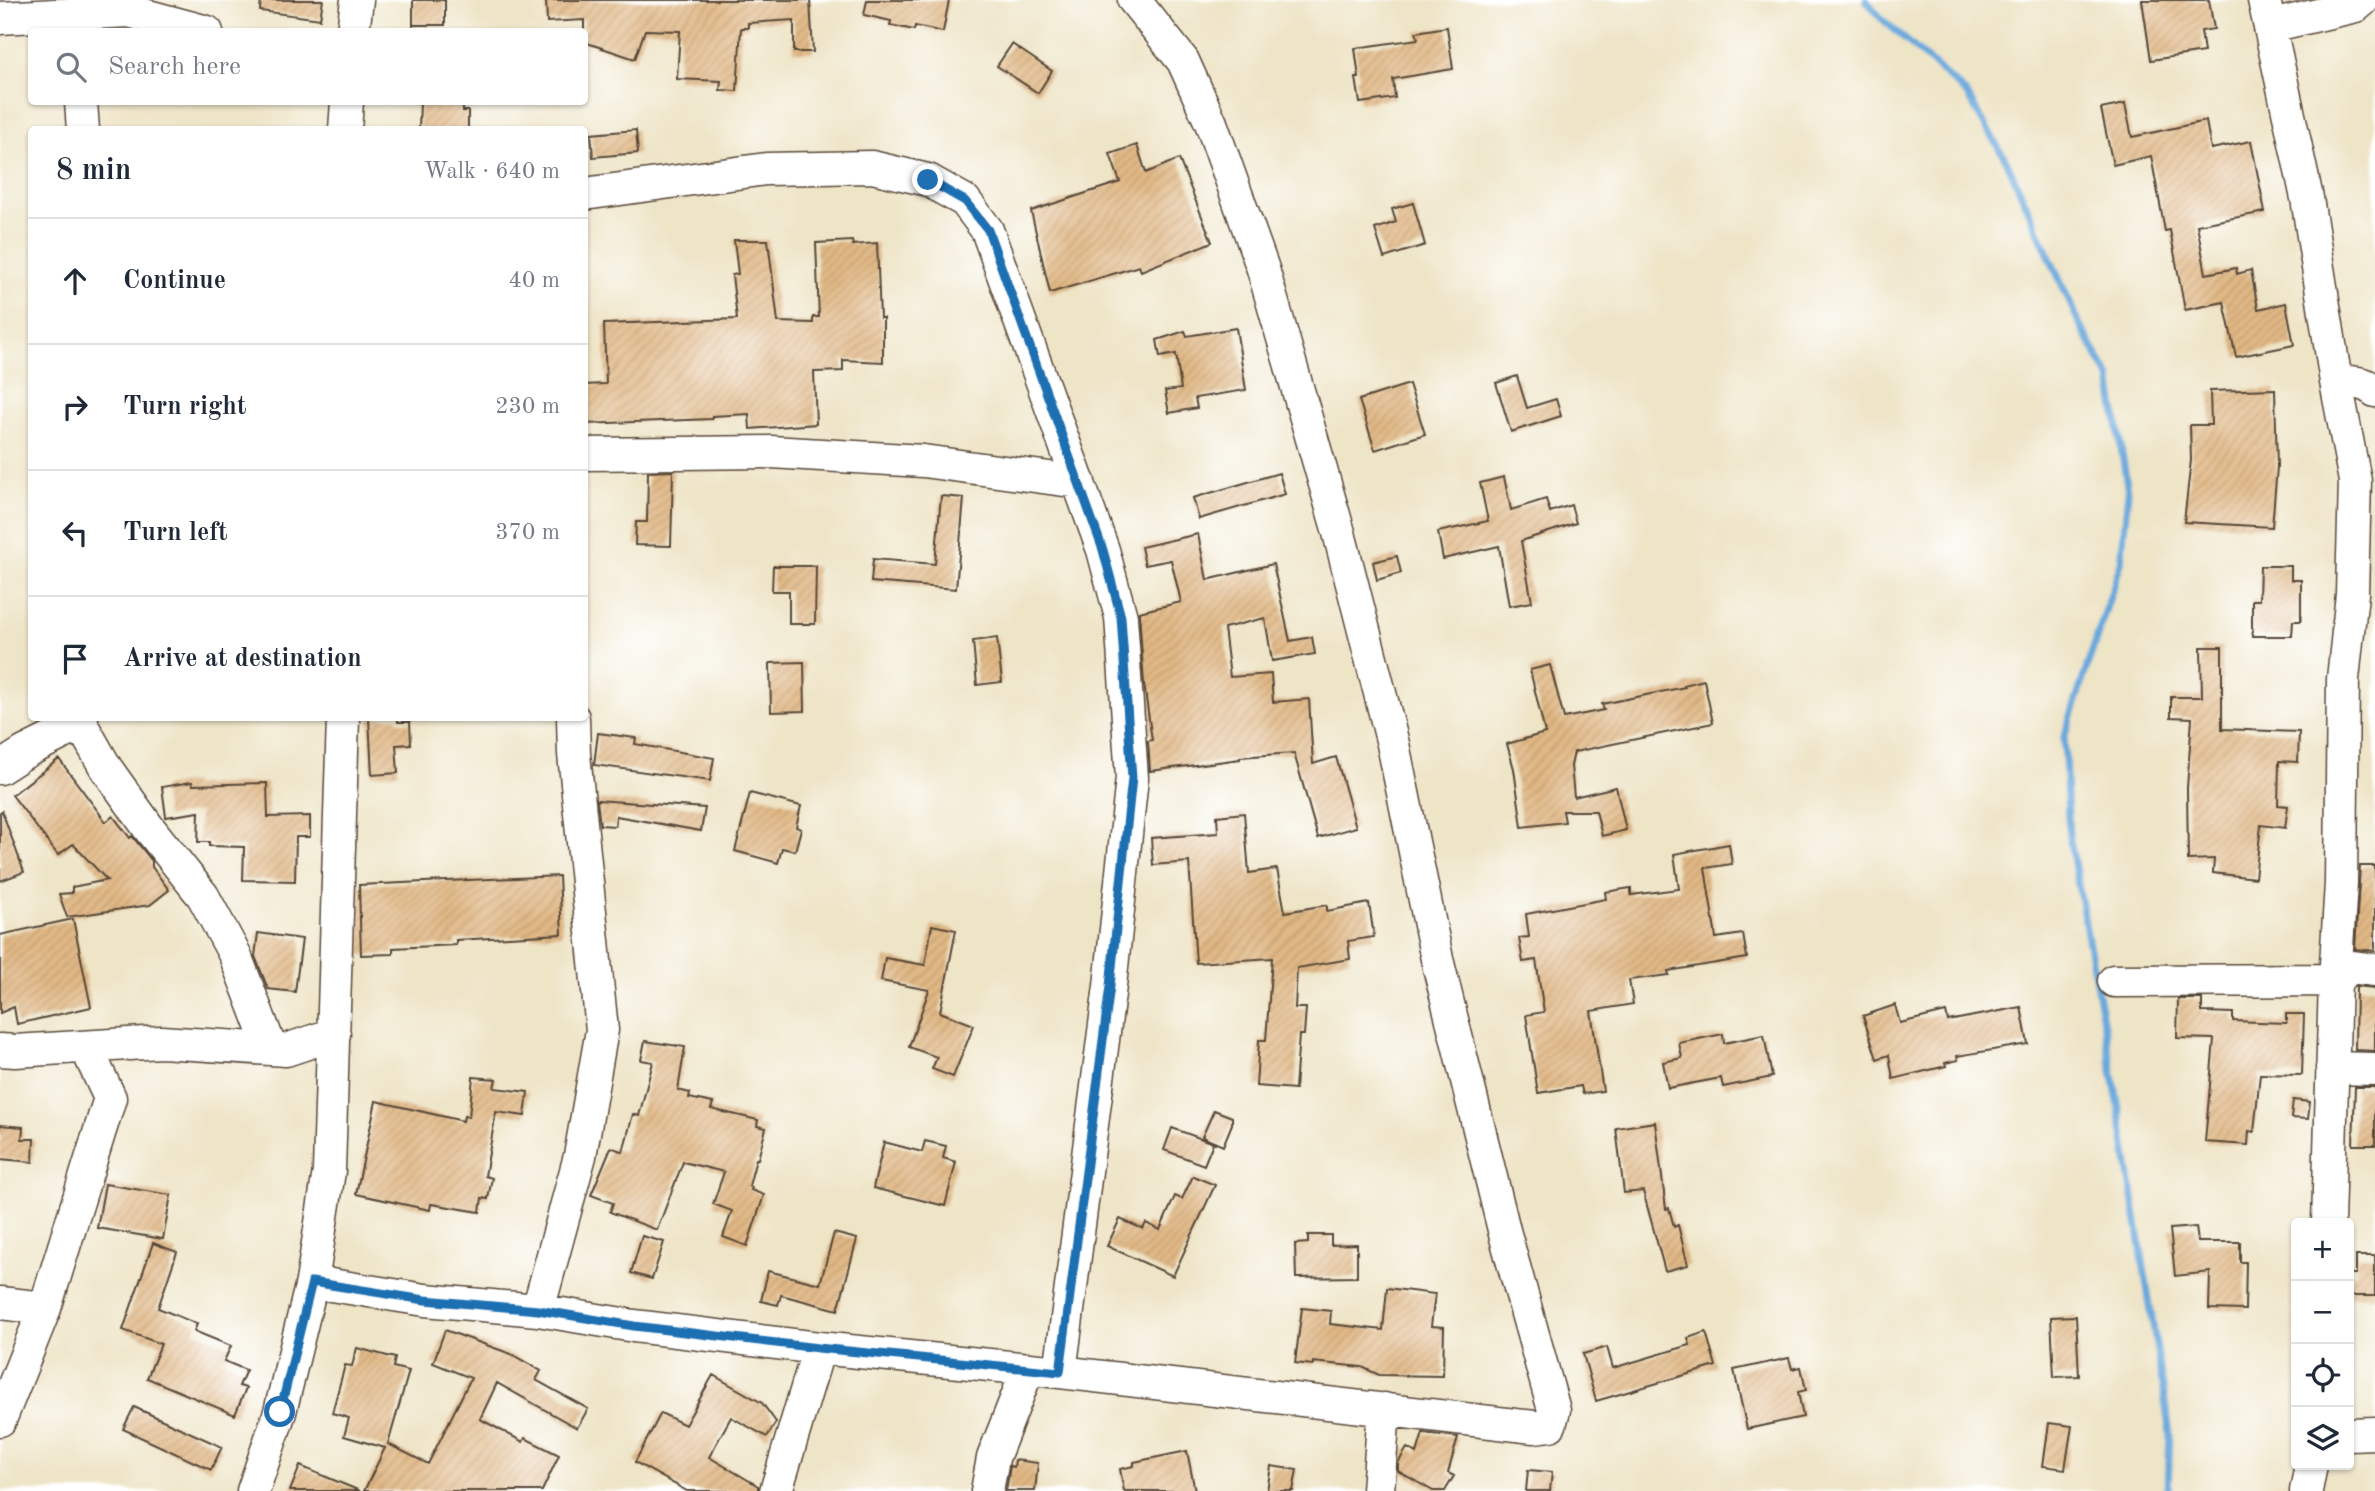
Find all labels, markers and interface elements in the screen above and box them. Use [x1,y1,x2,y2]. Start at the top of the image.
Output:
search box [28,28,588,105]
icon: search [52,48,90,86]
text: Search here [108,54,241,80]
text: 8 min [56,156,131,186]
text: Walk · 640 m [424,160,560,183]
route end [912,164,943,195]
icon: ahead [56,262,94,300]
text: Continue [123,268,226,294]
text: 40 m [509,269,560,292]
icon: right [56,388,94,426]
text: Turn right [123,394,246,420]
text: 230 m [495,395,560,418]
icon: left [56,514,94,552]
text: Turn left [123,520,228,546]
text: 370 m [495,521,560,544]
icon: arrive [56,640,94,678]
text: Arrive at destination [123,646,362,672]
map controls [2291,1218,2354,1470]
button: + [2291,1218,2354,1281]
button: − [2291,1281,2354,1344]
button: locate [2291,1344,2354,1407]
route start [264,1396,295,1427]
button: layers [2291,1407,2354,1470]

